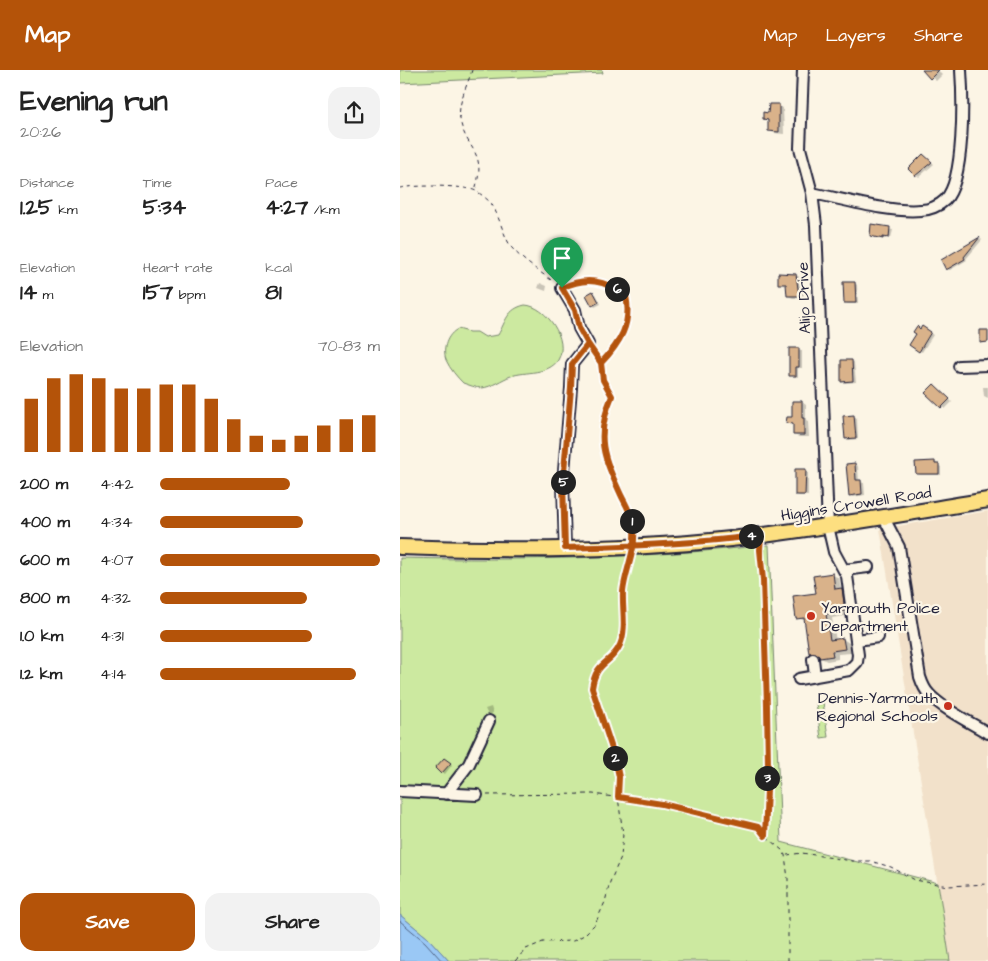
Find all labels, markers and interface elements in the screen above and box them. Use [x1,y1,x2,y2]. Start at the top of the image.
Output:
text: Map [25,18,70,52]
text: Map [763,23,797,48]
text: Layers [825,23,886,48]
text: Share [914,23,963,48]
text: Evening run [20,82,168,121]
button: share [328,87,380,139]
text: 20:26 [20,121,61,143]
text: Distance [20,173,74,193]
text: Time [143,173,172,193]
text: Pace [265,173,298,193]
text: 1.25 [20,193,53,222]
text: 5:34 [143,193,186,222]
text: 4:27 [265,193,308,222]
text: km [53,200,78,220]
text: /km [308,200,340,220]
pin [541,237,583,288]
icon: arrive [548,244,576,272]
text: Elevation [20,258,75,278]
text: Heart rate [143,258,213,278]
text: kcal [265,258,292,278]
street label: Alijo Drive [792,261,816,334]
pin: 6 [604,276,630,302]
text: 14 [20,278,37,307]
text: 157 [143,278,173,307]
text: 81 [265,278,282,307]
text: 6 [613,279,622,299]
text: m [37,285,54,305]
text: bpm [173,285,205,305]
text: Elevation [20,335,83,357]
text: 70–83 m [318,335,380,357]
pin: 5 [550,470,576,494]
text: 5 [559,472,568,492]
text: 200 m [20,473,68,495]
text: 4:42 [100,473,134,495]
street label: Higgins Crowell Road [779,481,933,528]
pin: 1 [620,508,644,534]
text: 400 m [20,511,70,533]
text: 4:34 [100,511,133,533]
text: 1 [632,511,633,531]
pin: 4 [738,524,764,548]
text: 4 [747,526,756,546]
text: 600 m [20,549,69,571]
text: 4:07 [100,549,134,571]
text: 800 m [20,587,69,609]
text: 4:32 [100,587,131,609]
place label: Yarmouth Police Department [821,597,940,637]
marker: Yarmouth Police Department [805,610,817,622]
text: 1.0 km [20,625,63,647]
text: 4:31 [100,625,124,647]
text: 1.2 km [20,663,62,685]
text: 4:14 [100,663,127,685]
place label: Dennis-Yarmouth Regional Schools [816,687,938,728]
marker: Dennis-Yarmouth Regional Schools [942,700,954,712]
pin: 2 [602,746,628,770]
text: 2 [611,748,620,768]
pin: 3 [754,766,780,790]
text: 3 [764,768,771,788]
button: Save [20,893,195,951]
button: Share [205,893,380,951]

